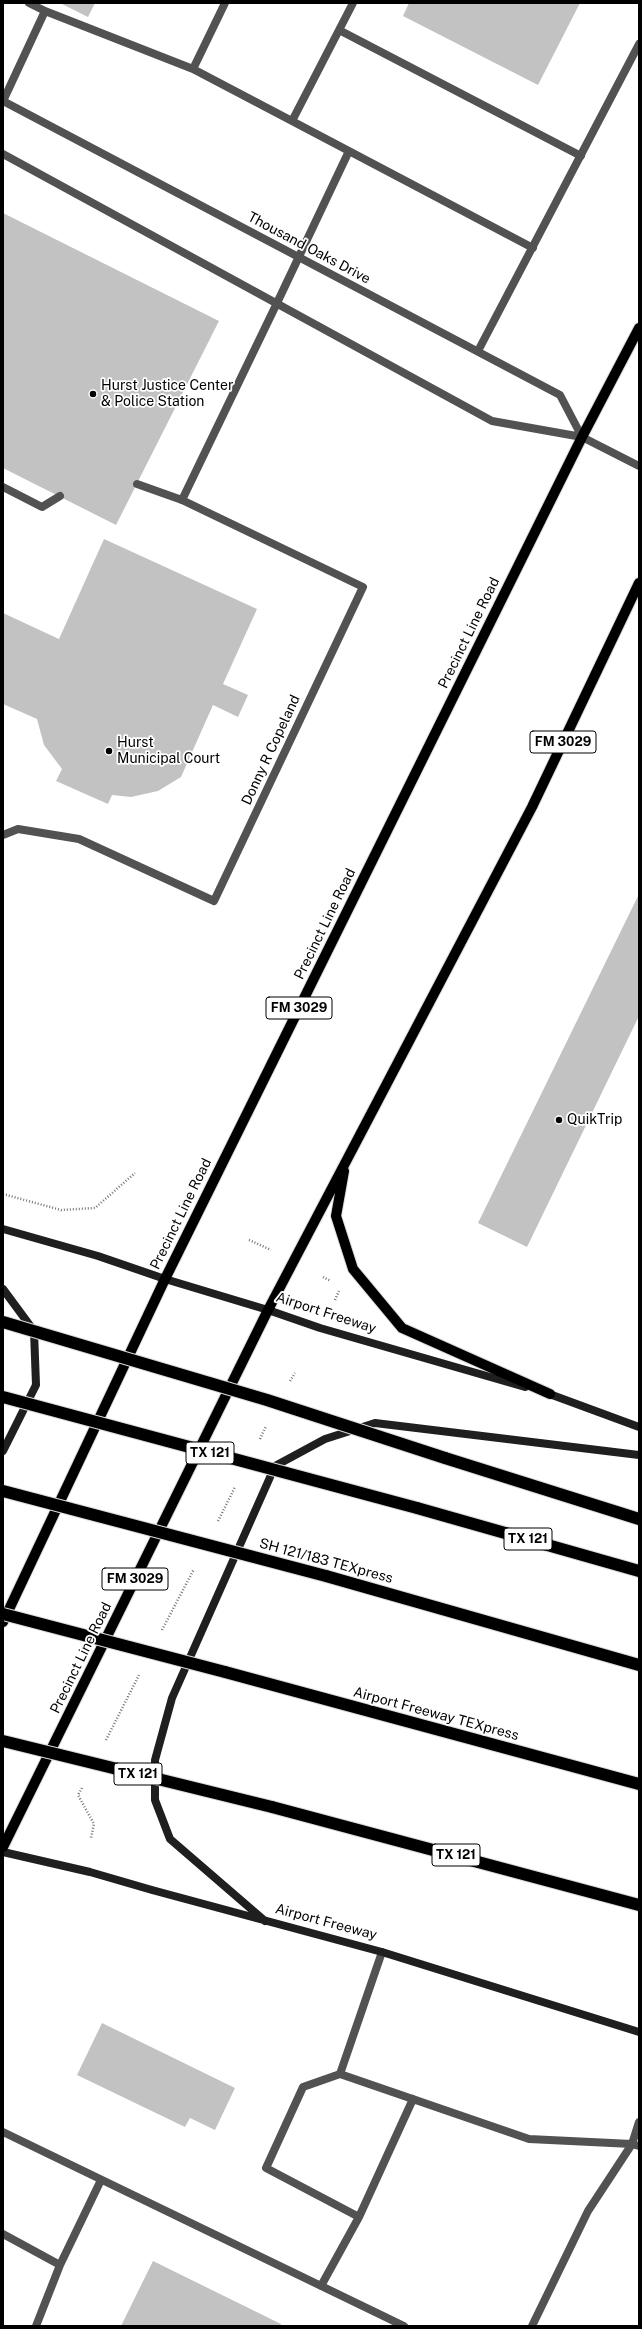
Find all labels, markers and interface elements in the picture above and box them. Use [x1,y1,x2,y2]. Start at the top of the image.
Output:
street label: Thousand Oaks Drive [245,209,373,287]
place label: Hurst Justice Center & Police Station [101,378,233,410]
marker: Hurst Justice Center & Police Station [88,389,98,399]
street label: Precinct Line Road [435,575,503,691]
street label: Donny R Copeland [238,692,304,808]
road number: FM 3029 [530,731,596,753]
place label: Hurst Municipal Court [117,735,220,768]
marker: Hurst Municipal Court [104,746,114,756]
street label: Precinct Line Road [291,866,359,982]
road number: FM 3029 [266,997,332,1019]
place label: QuikTrip [567,1112,622,1128]
marker: QuikTrip [554,1115,564,1125]
street label: Precinct Line Road [147,1156,215,1272]
street label: Airport Freeway [274,1289,378,1337]
road number: TX 121 [186,1442,234,1464]
road number: TX 121 [504,1528,552,1550]
street label: SH 121/183 TEXpress [257,1535,395,1587]
road number: FM 3029 [102,1568,168,1590]
street label: Precinct Line Road [47,1600,115,1716]
street label: Airport Freeway TEXpress [351,1684,521,1744]
road number: TX 121 [114,1763,162,1785]
road number: TX 121 [432,1844,480,1866]
street label: Airport Freeway [273,1900,379,1944]

